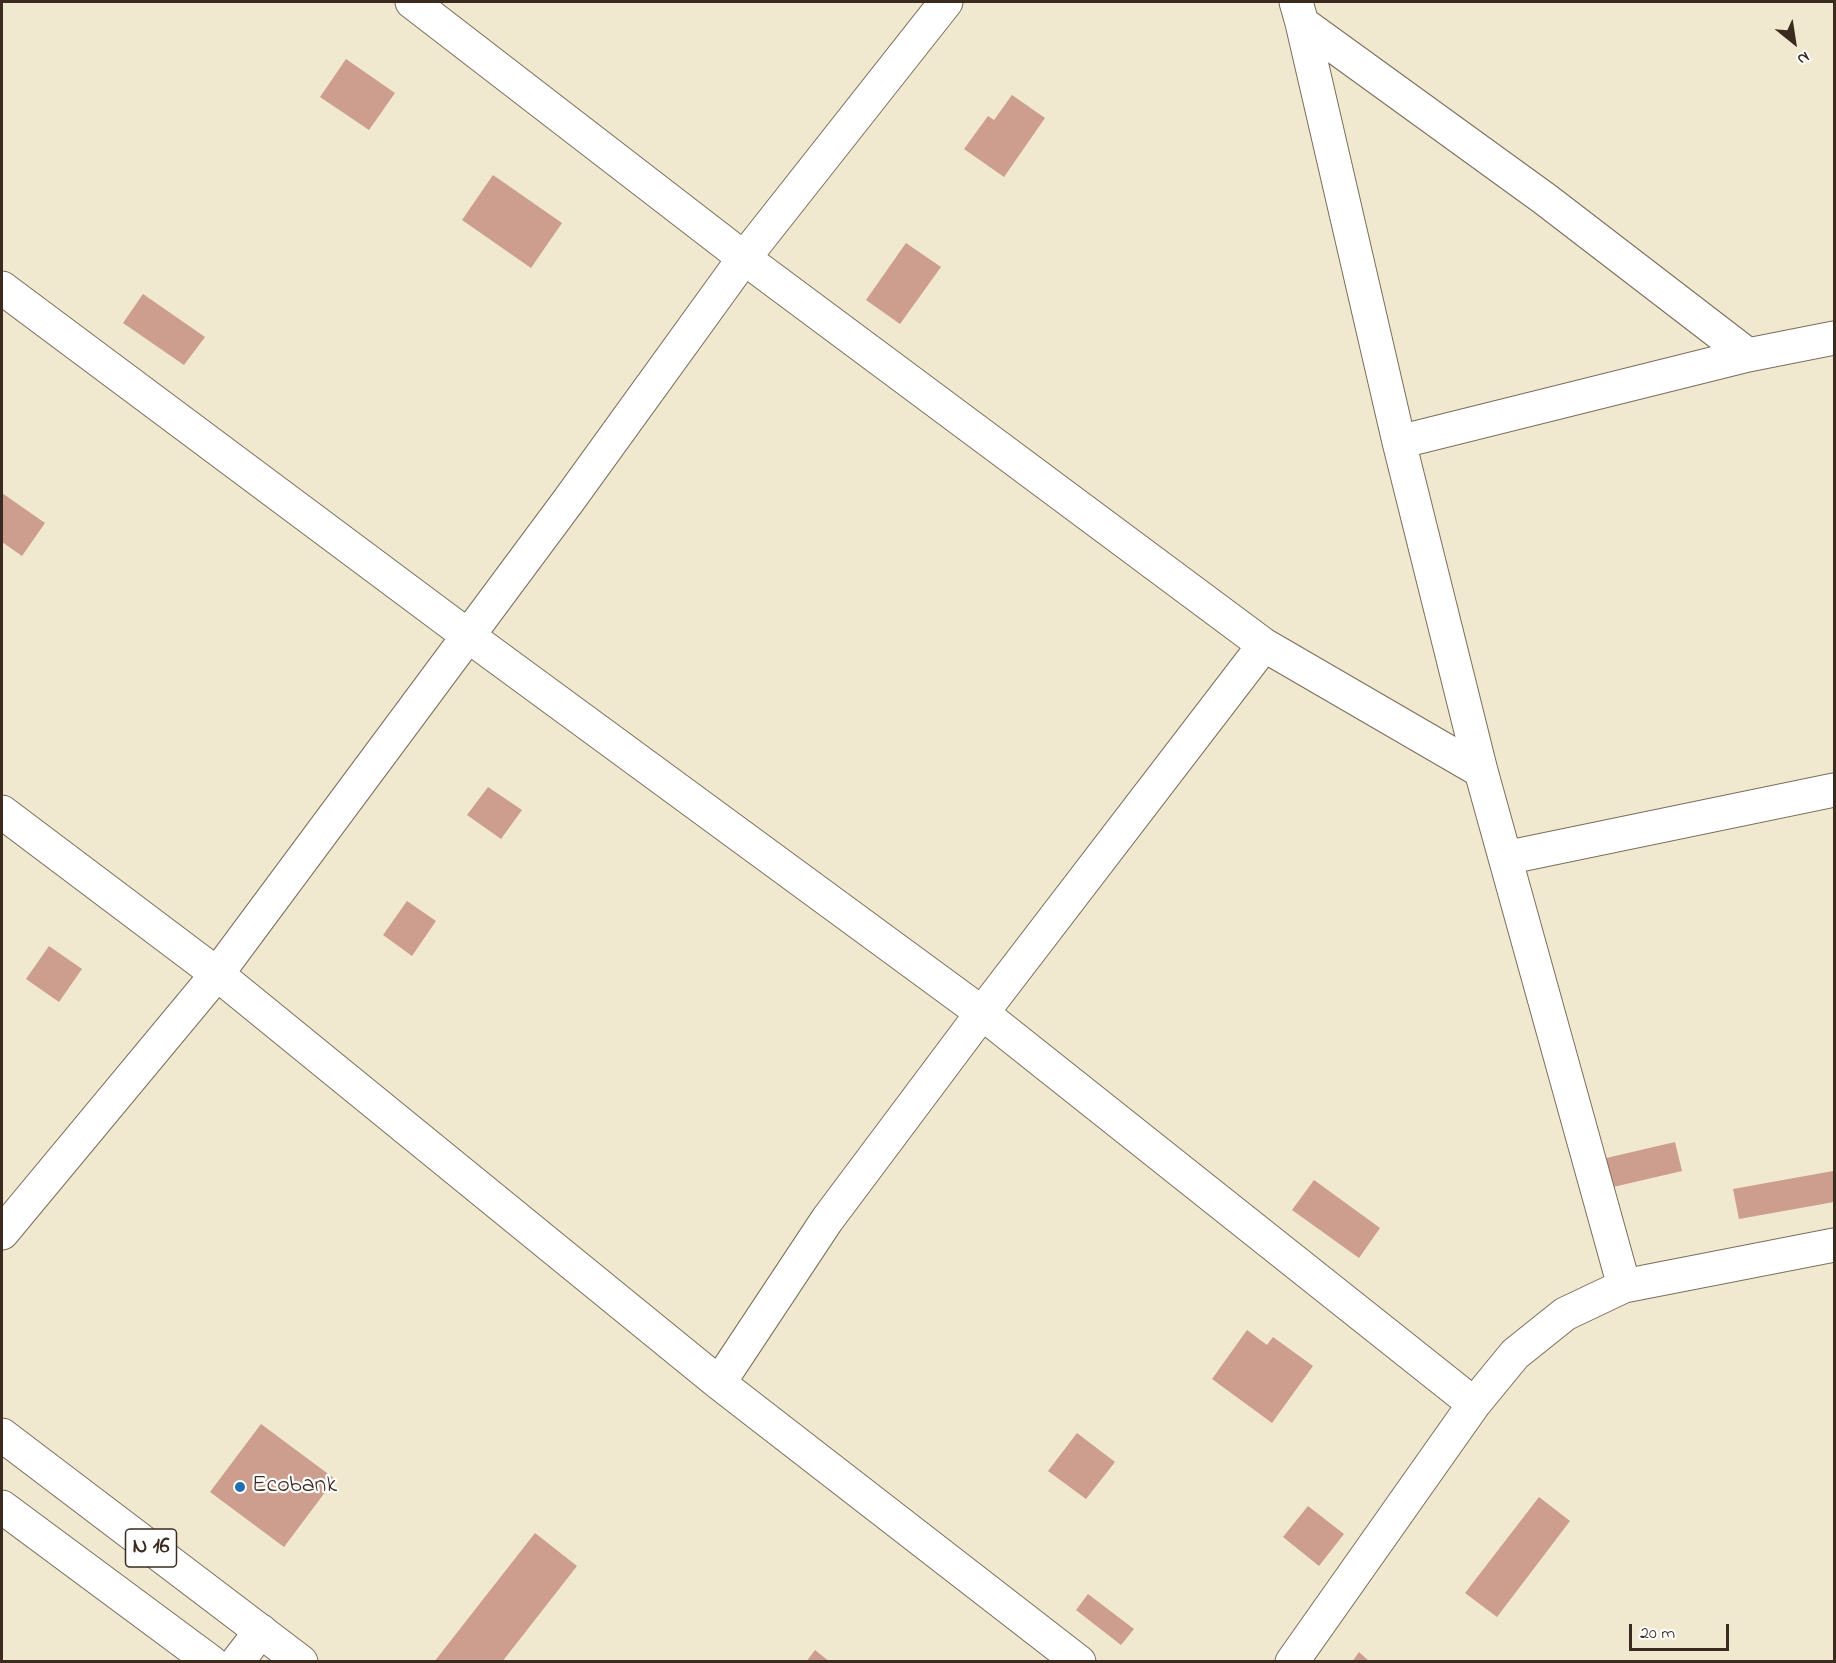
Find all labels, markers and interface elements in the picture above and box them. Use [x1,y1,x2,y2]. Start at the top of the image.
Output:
north arrow [1764,12,1824,72]
text: N [1792,44,1814,71]
place label: Ecobank [252,1473,337,1501]
marker: Ecobank [233,1480,247,1494]
road number: N 16 [126,1529,176,1567]
scale bar [1632,1612,1732,1650]
text: 20 m [1640,1621,1675,1647]

